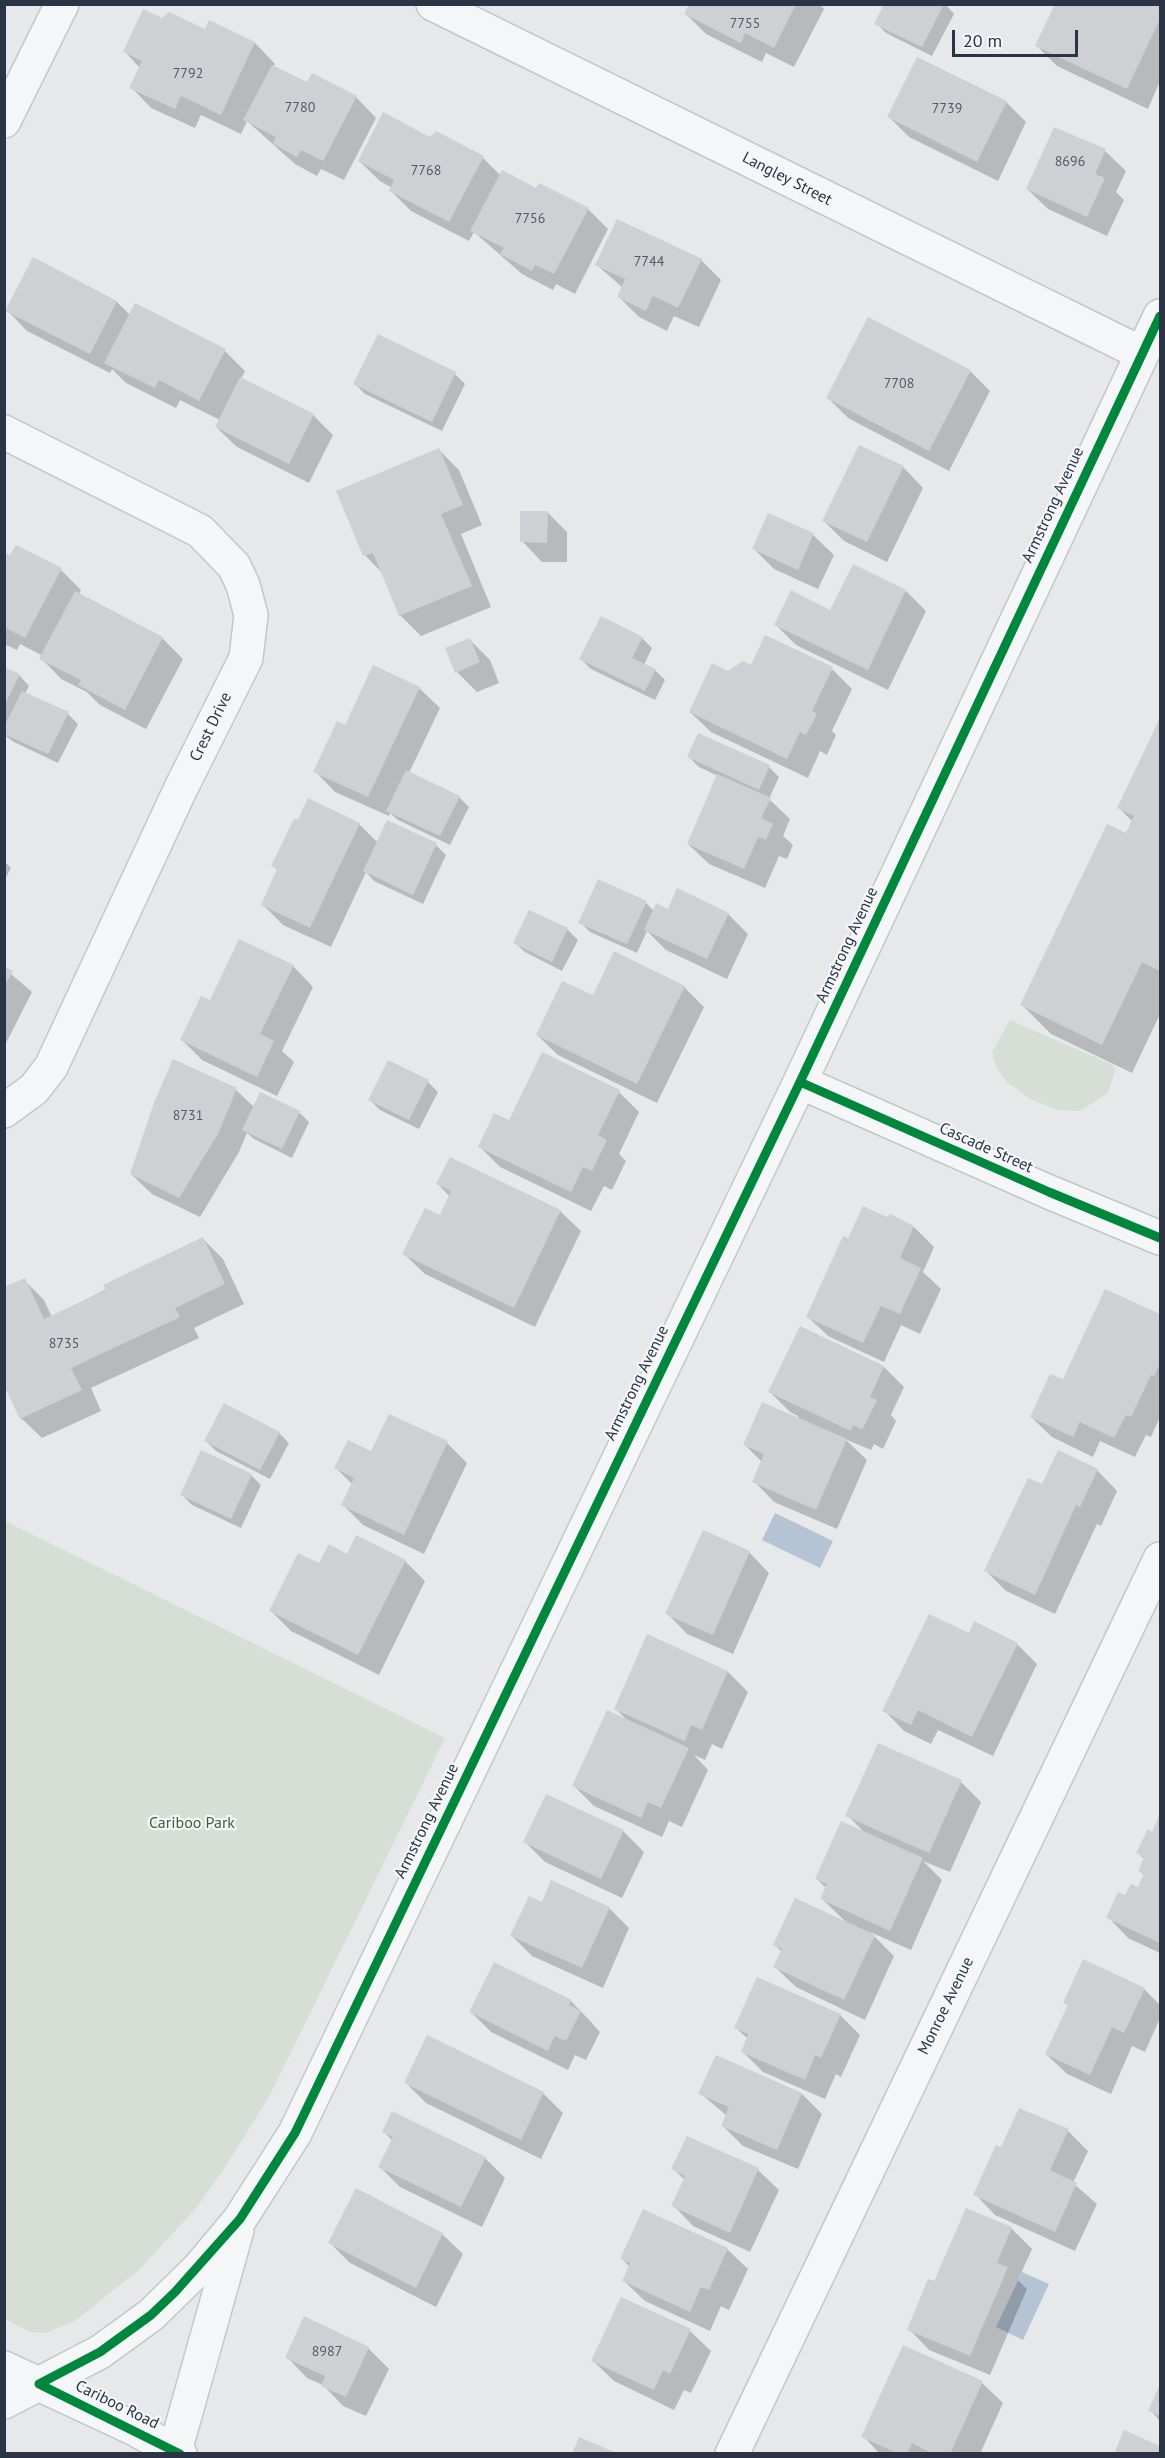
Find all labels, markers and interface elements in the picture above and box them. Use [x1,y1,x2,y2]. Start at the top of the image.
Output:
house number: 7755 [730,16,760,32]
scale bar [955,18,1081,56]
text: 20 m [963,29,1002,52]
house number: 7792 [173,66,203,82]
house number: 7780 [285,100,315,116]
house number: 7739 [932,101,962,117]
street label: Langley Street [739,148,835,210]
house number: 8696 [1055,154,1085,170]
house number: 7768 [411,163,441,179]
house number: 7756 [515,211,545,227]
house number: 7744 [634,254,664,270]
house number: 7708 [884,376,914,392]
street label: Armstrong Avenue [1018,444,1088,566]
street label: Crest Drive [186,689,236,765]
street label: Armstrong Avenue [812,884,882,1006]
house number: 8731 [173,1108,203,1124]
street label: Cascade Street [936,1119,1036,1177]
street label: Armstrong Avenue [601,1322,673,1444]
house number: 8735 [49,1336,79,1352]
street label: Armstrong Avenue [391,1760,463,1882]
park label: Cariboo Park [149,1813,235,1833]
street label: Monroe Avenue [914,1954,978,2058]
house number: 8987 [312,2344,342,2360]
street label: Cariboo Road [72,2377,162,2433]

